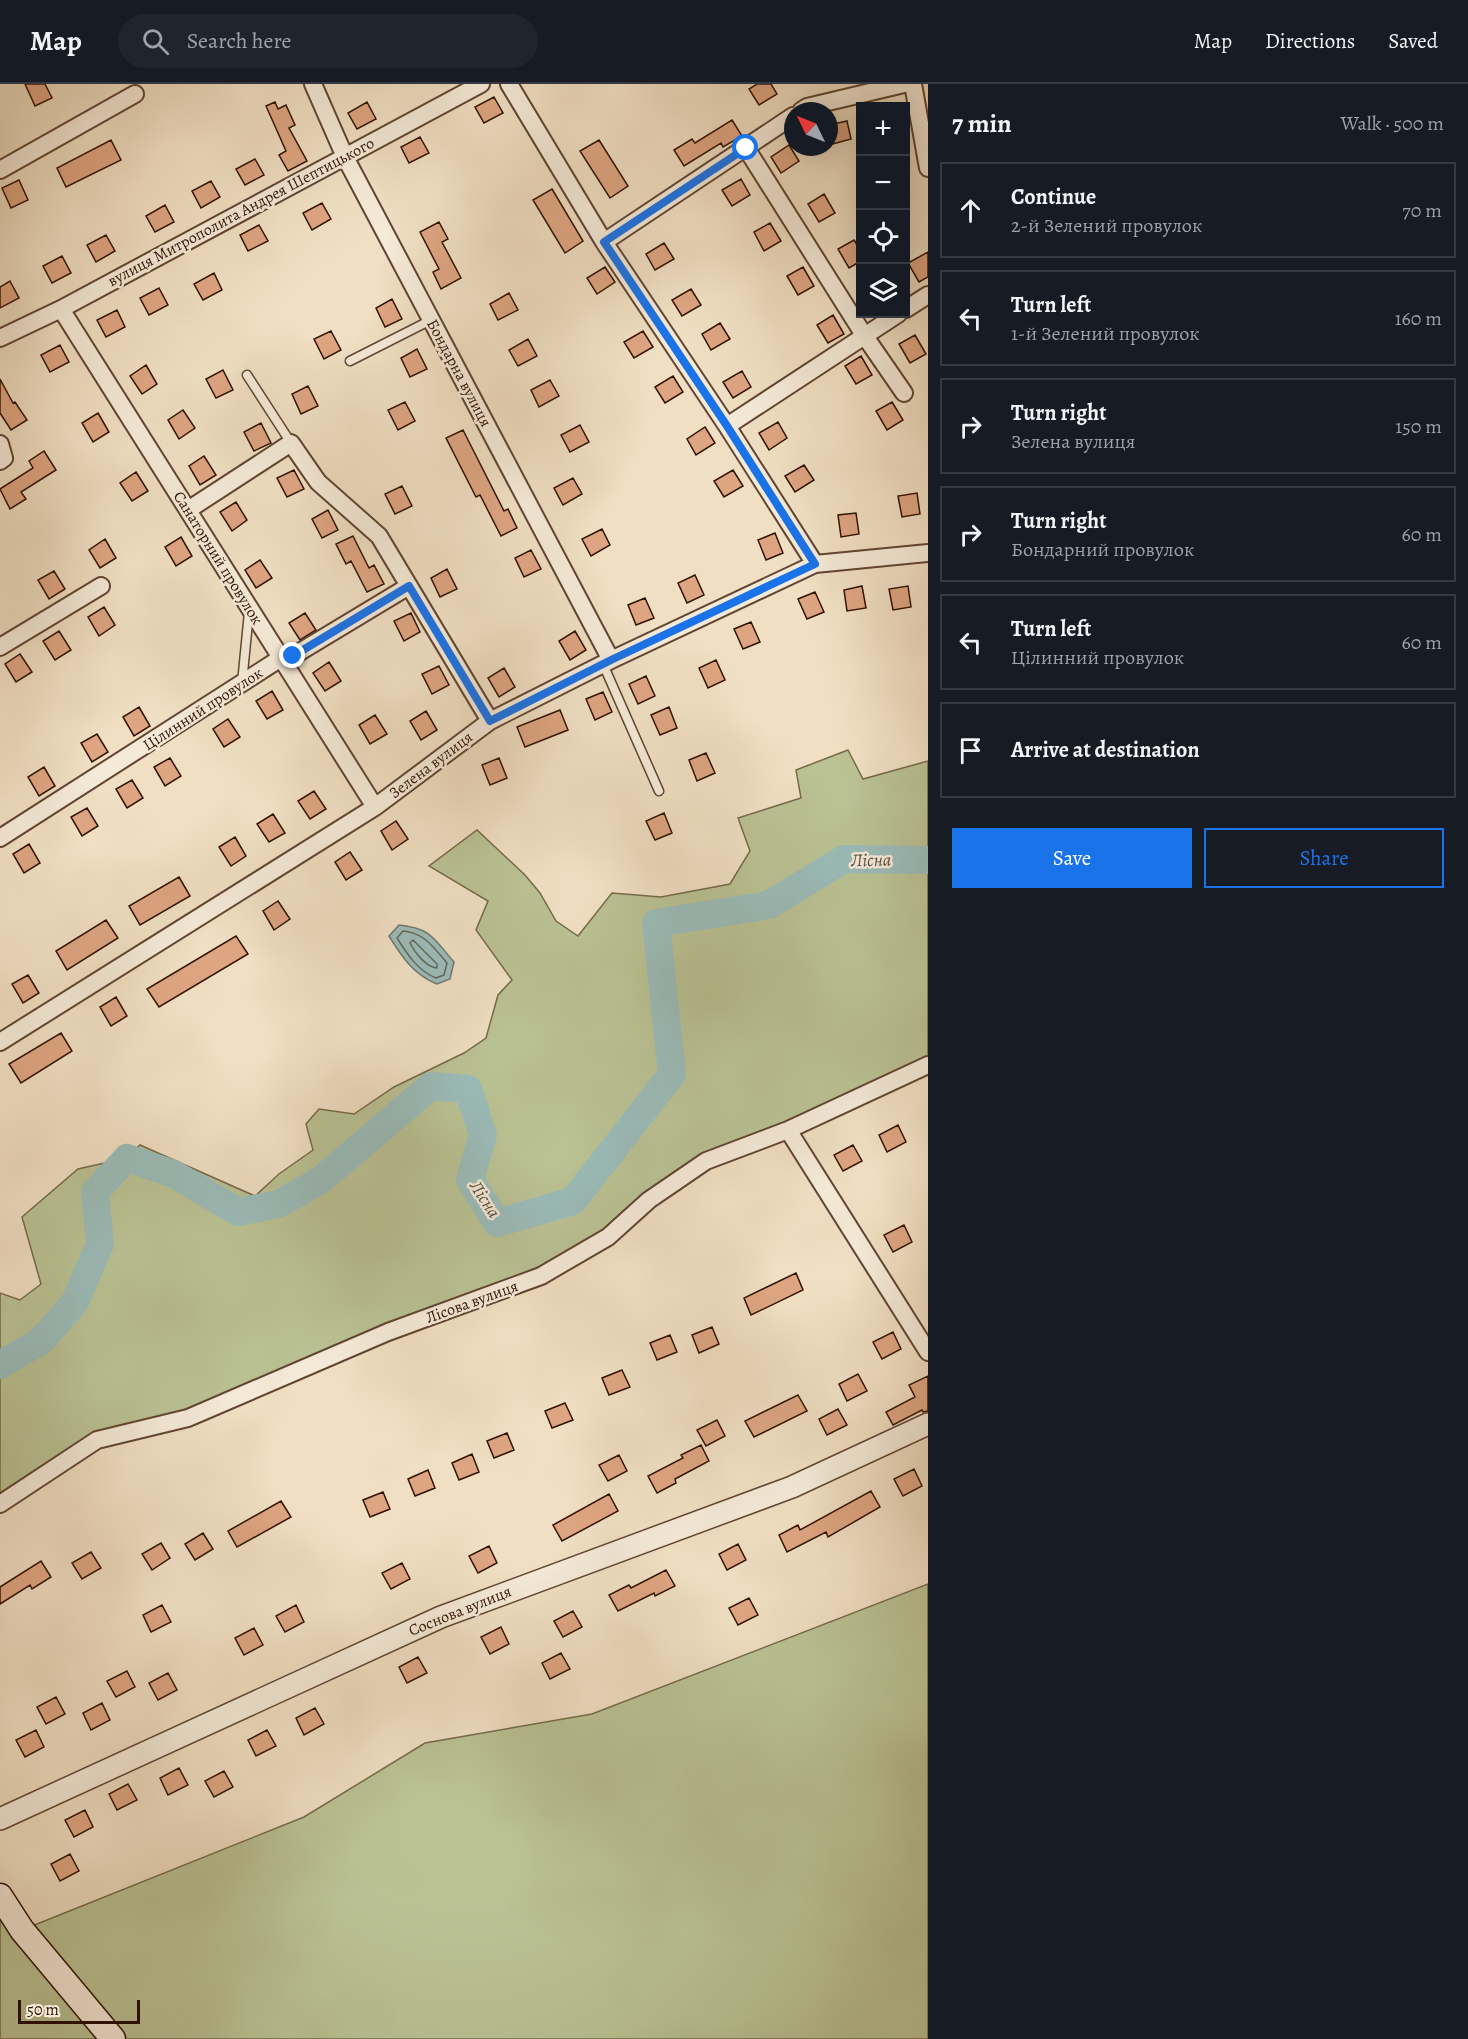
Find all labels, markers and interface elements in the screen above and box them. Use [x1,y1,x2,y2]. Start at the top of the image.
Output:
search box [118,14,538,68]
text: Map [30,22,82,60]
icon: search [139,25,172,58]
text: Search here [187,26,291,56]
text: Map [1194,27,1232,55]
text: Directions [1265,27,1355,55]
text: Saved [1388,27,1438,55]
north arrow [784,102,838,156]
map controls [856,102,910,318]
button: + [856,102,910,156]
text: 7 min [952,106,1012,141]
text: Walk · 500 m [1340,110,1444,137]
street label: вулиця Митрополита Андрея Шептицького [104,132,378,292]
route start [732,134,758,160]
button: − [856,156,910,210]
text: Continue [1011,182,1096,212]
icon: ahead [954,194,987,227]
text: 70 m [1402,197,1442,224]
button: locate [856,210,910,264]
text: 2-й Зелений провулок [1011,212,1202,239]
button: layers [856,264,910,318]
text: Turn left [1011,290,1091,320]
icon: left [954,302,987,335]
text: 160 m [1395,305,1442,332]
street label: Бондарна вулиця [421,315,497,431]
text: 1-й Зелений провулок [1011,320,1200,347]
text: Turn right [1011,398,1107,428]
icon: right [954,410,987,443]
text: 150 m [1395,413,1442,440]
text: Зелена вулиця [1011,428,1135,455]
street label: Санаторний провулок [168,487,268,629]
text: Turn right [1011,506,1107,536]
icon: right [954,518,987,551]
text: 60 m [1402,521,1442,548]
text: Бондарний провулок [1011,536,1194,563]
text: Turn left [1011,614,1091,644]
icon: left [954,626,987,659]
text: 60 m [1402,629,1442,656]
route end [279,642,305,668]
text: Цілинний провулок [1011,644,1184,671]
street label: Цілинний провулок [139,662,267,756]
street label: Зелена вулиця [385,726,478,804]
icon: arrive [954,734,987,767]
text: Arrive at destination [1011,735,1200,765]
button: Save [952,828,1192,888]
button: Share [1204,828,1444,888]
water label: Лісна [850,848,891,872]
water label: Лісна [463,1175,506,1222]
street label: Лісова вулиця [423,1275,521,1329]
street label: Соснова вулиця [405,1580,515,1642]
scale bar [18,1997,140,2024]
text: 50 m [27,1999,59,2021]

